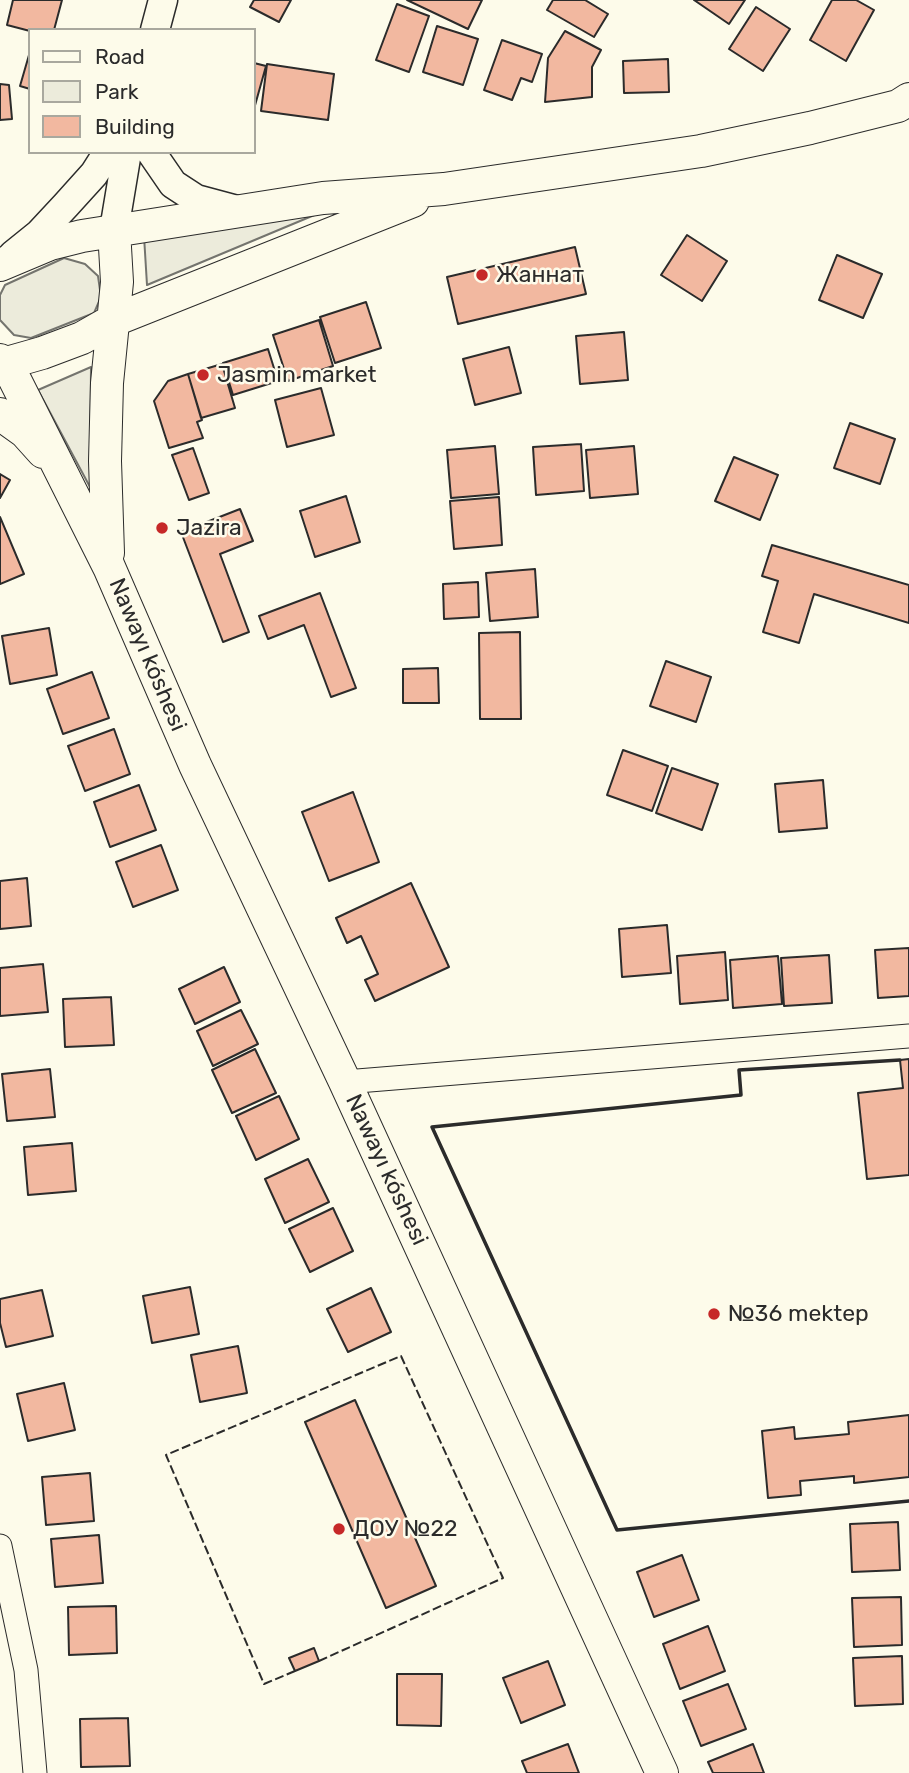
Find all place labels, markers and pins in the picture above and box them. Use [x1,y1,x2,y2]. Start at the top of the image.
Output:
place label: Жаннат [496,261,584,289]
marker: Жаннат [474,267,490,283]
place label: Jasmin market [217,361,376,389]
marker: Jasmin market [195,367,211,383]
place label: Jazira [176,514,242,542]
marker: Jazira [154,520,170,536]
place label: №36 mektep [728,1300,869,1328]
marker: №36 mektep [706,1306,722,1322]
place label: ДОУ №22 [353,1515,457,1543]
marker: ДОУ №22 [331,1521,347,1537]

